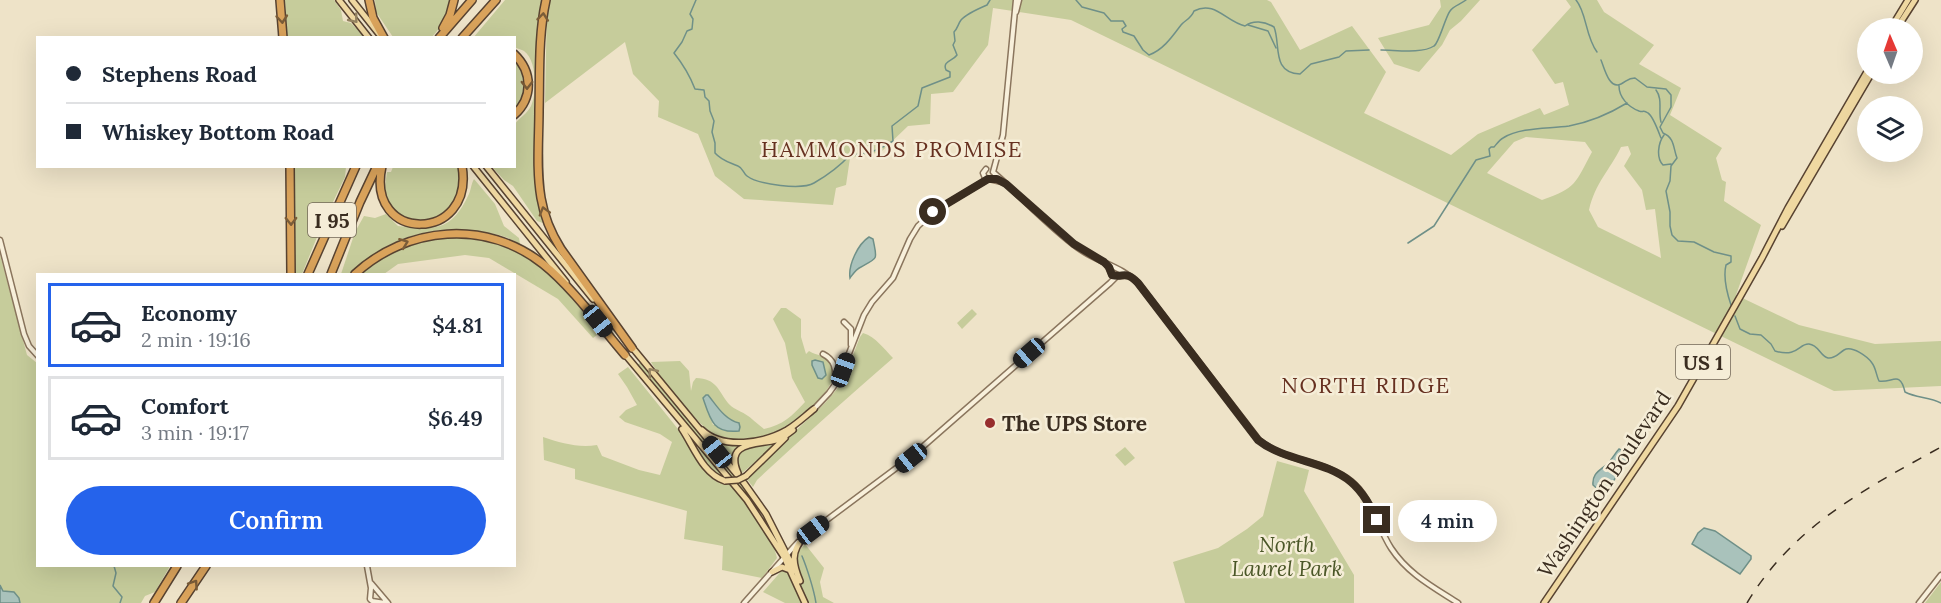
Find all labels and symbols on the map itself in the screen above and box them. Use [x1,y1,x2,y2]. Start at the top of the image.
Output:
one-way arrow [347,12,358,23]
one-way arrow [536,12,549,21]
one-way arrow [275,14,288,23]
north arrow [1857,18,1923,84]
one-way arrow [521,80,533,89]
district label: HAMMONDS PROMISE [761,135,1023,163]
route start [919,198,946,225]
road number: I 95 [308,203,356,237]
one-way arrow [539,206,552,216]
one-way arrow [285,216,298,225]
one-way arrow [398,238,409,250]
car [580,301,616,341]
car [1010,334,1048,372]
road number: US 1 [1676,345,1730,379]
car [828,350,858,390]
one-way arrow [648,368,659,379]
district label: NORTH RIDGE [1281,371,1451,399]
street label: Washington Boulevard [1531,385,1677,583]
place label: The UPS Store [1002,410,1147,437]
marker: The UPS Store [983,416,997,430]
car [699,432,735,472]
car [891,440,931,476]
callout: 4 min [1398,499,1497,541]
route end [1363,506,1390,533]
car [793,512,833,548]
park label: North Laurel Park [1232,531,1343,582]
one-way arrow [187,580,198,591]

